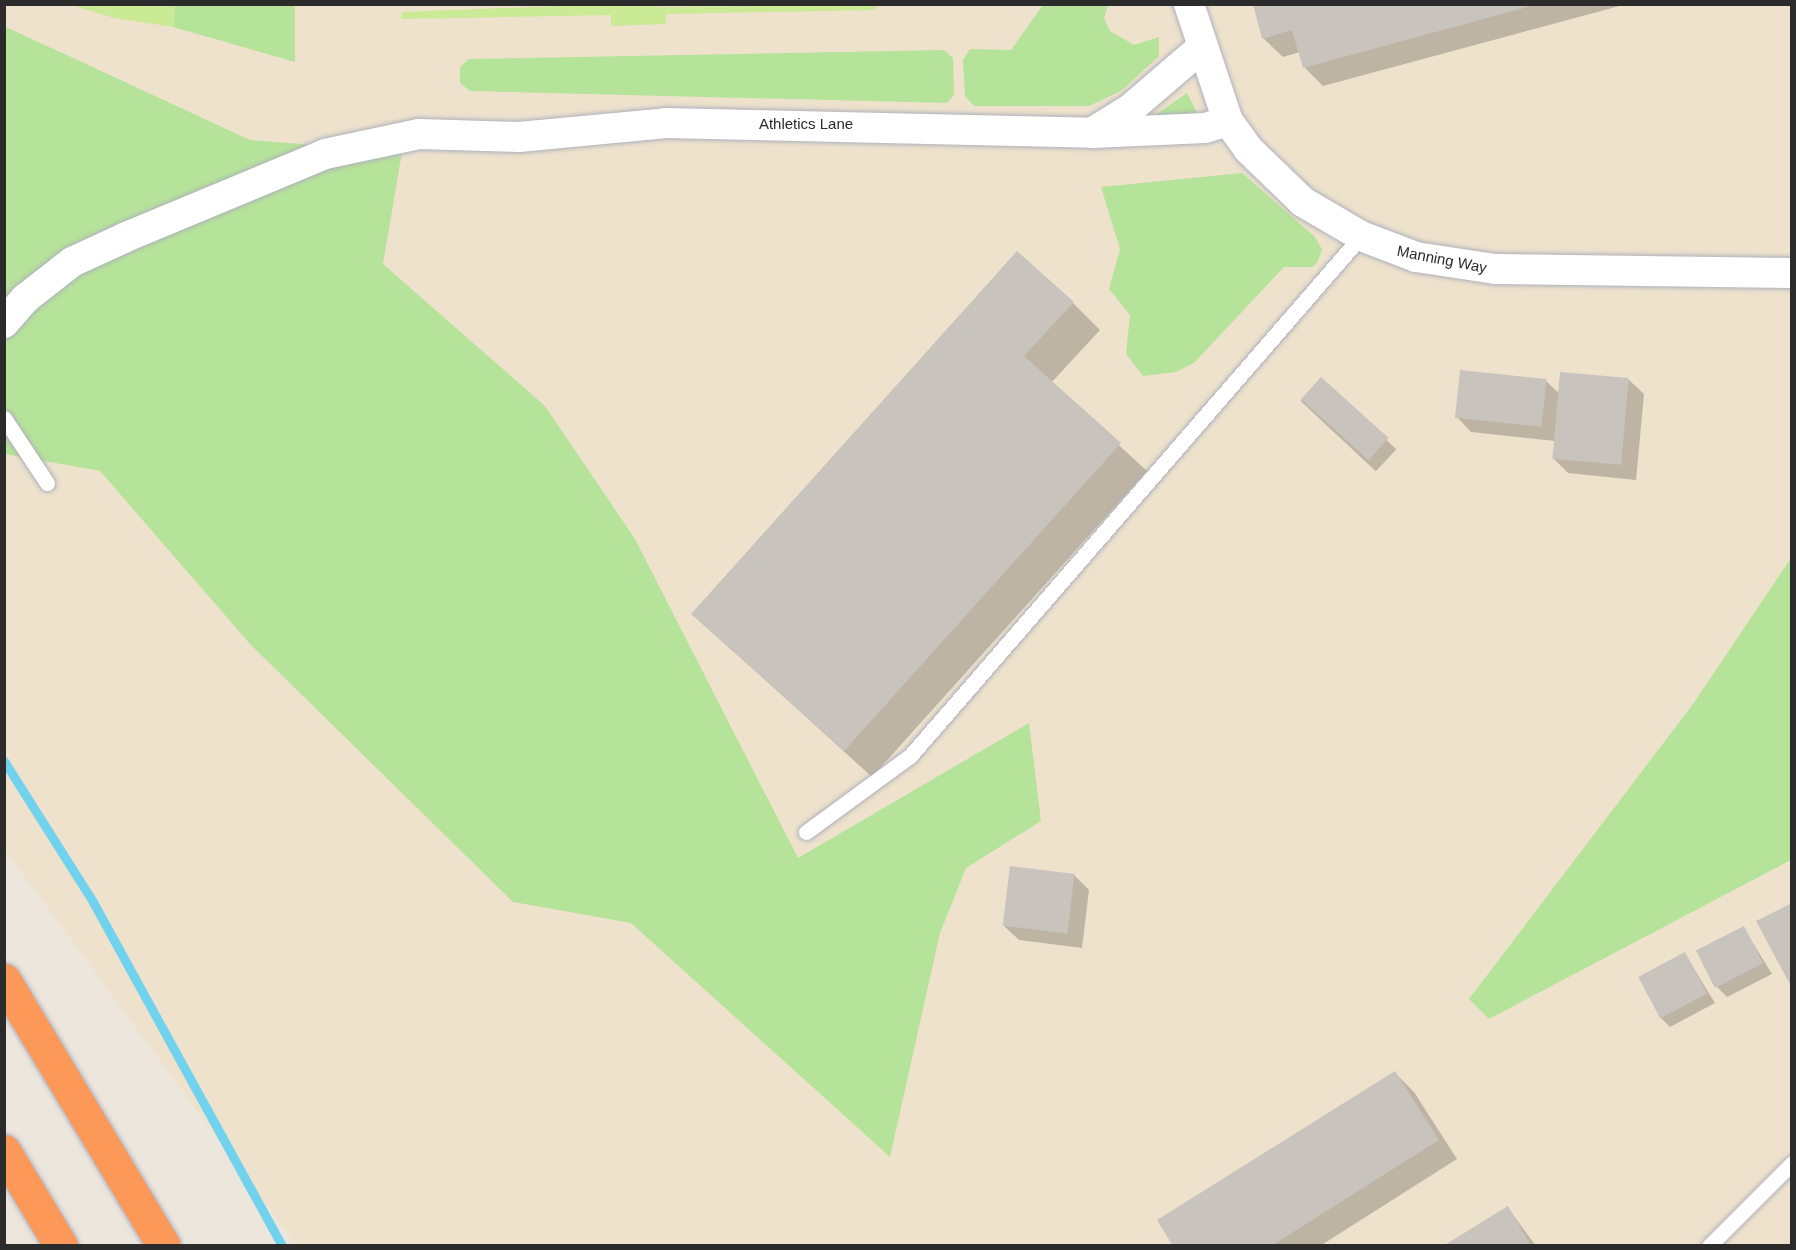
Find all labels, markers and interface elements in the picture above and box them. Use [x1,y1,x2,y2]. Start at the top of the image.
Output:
street label: Athletics Lane [759,115,853,133]
street label: Manning Way [1396,241,1488,277]

